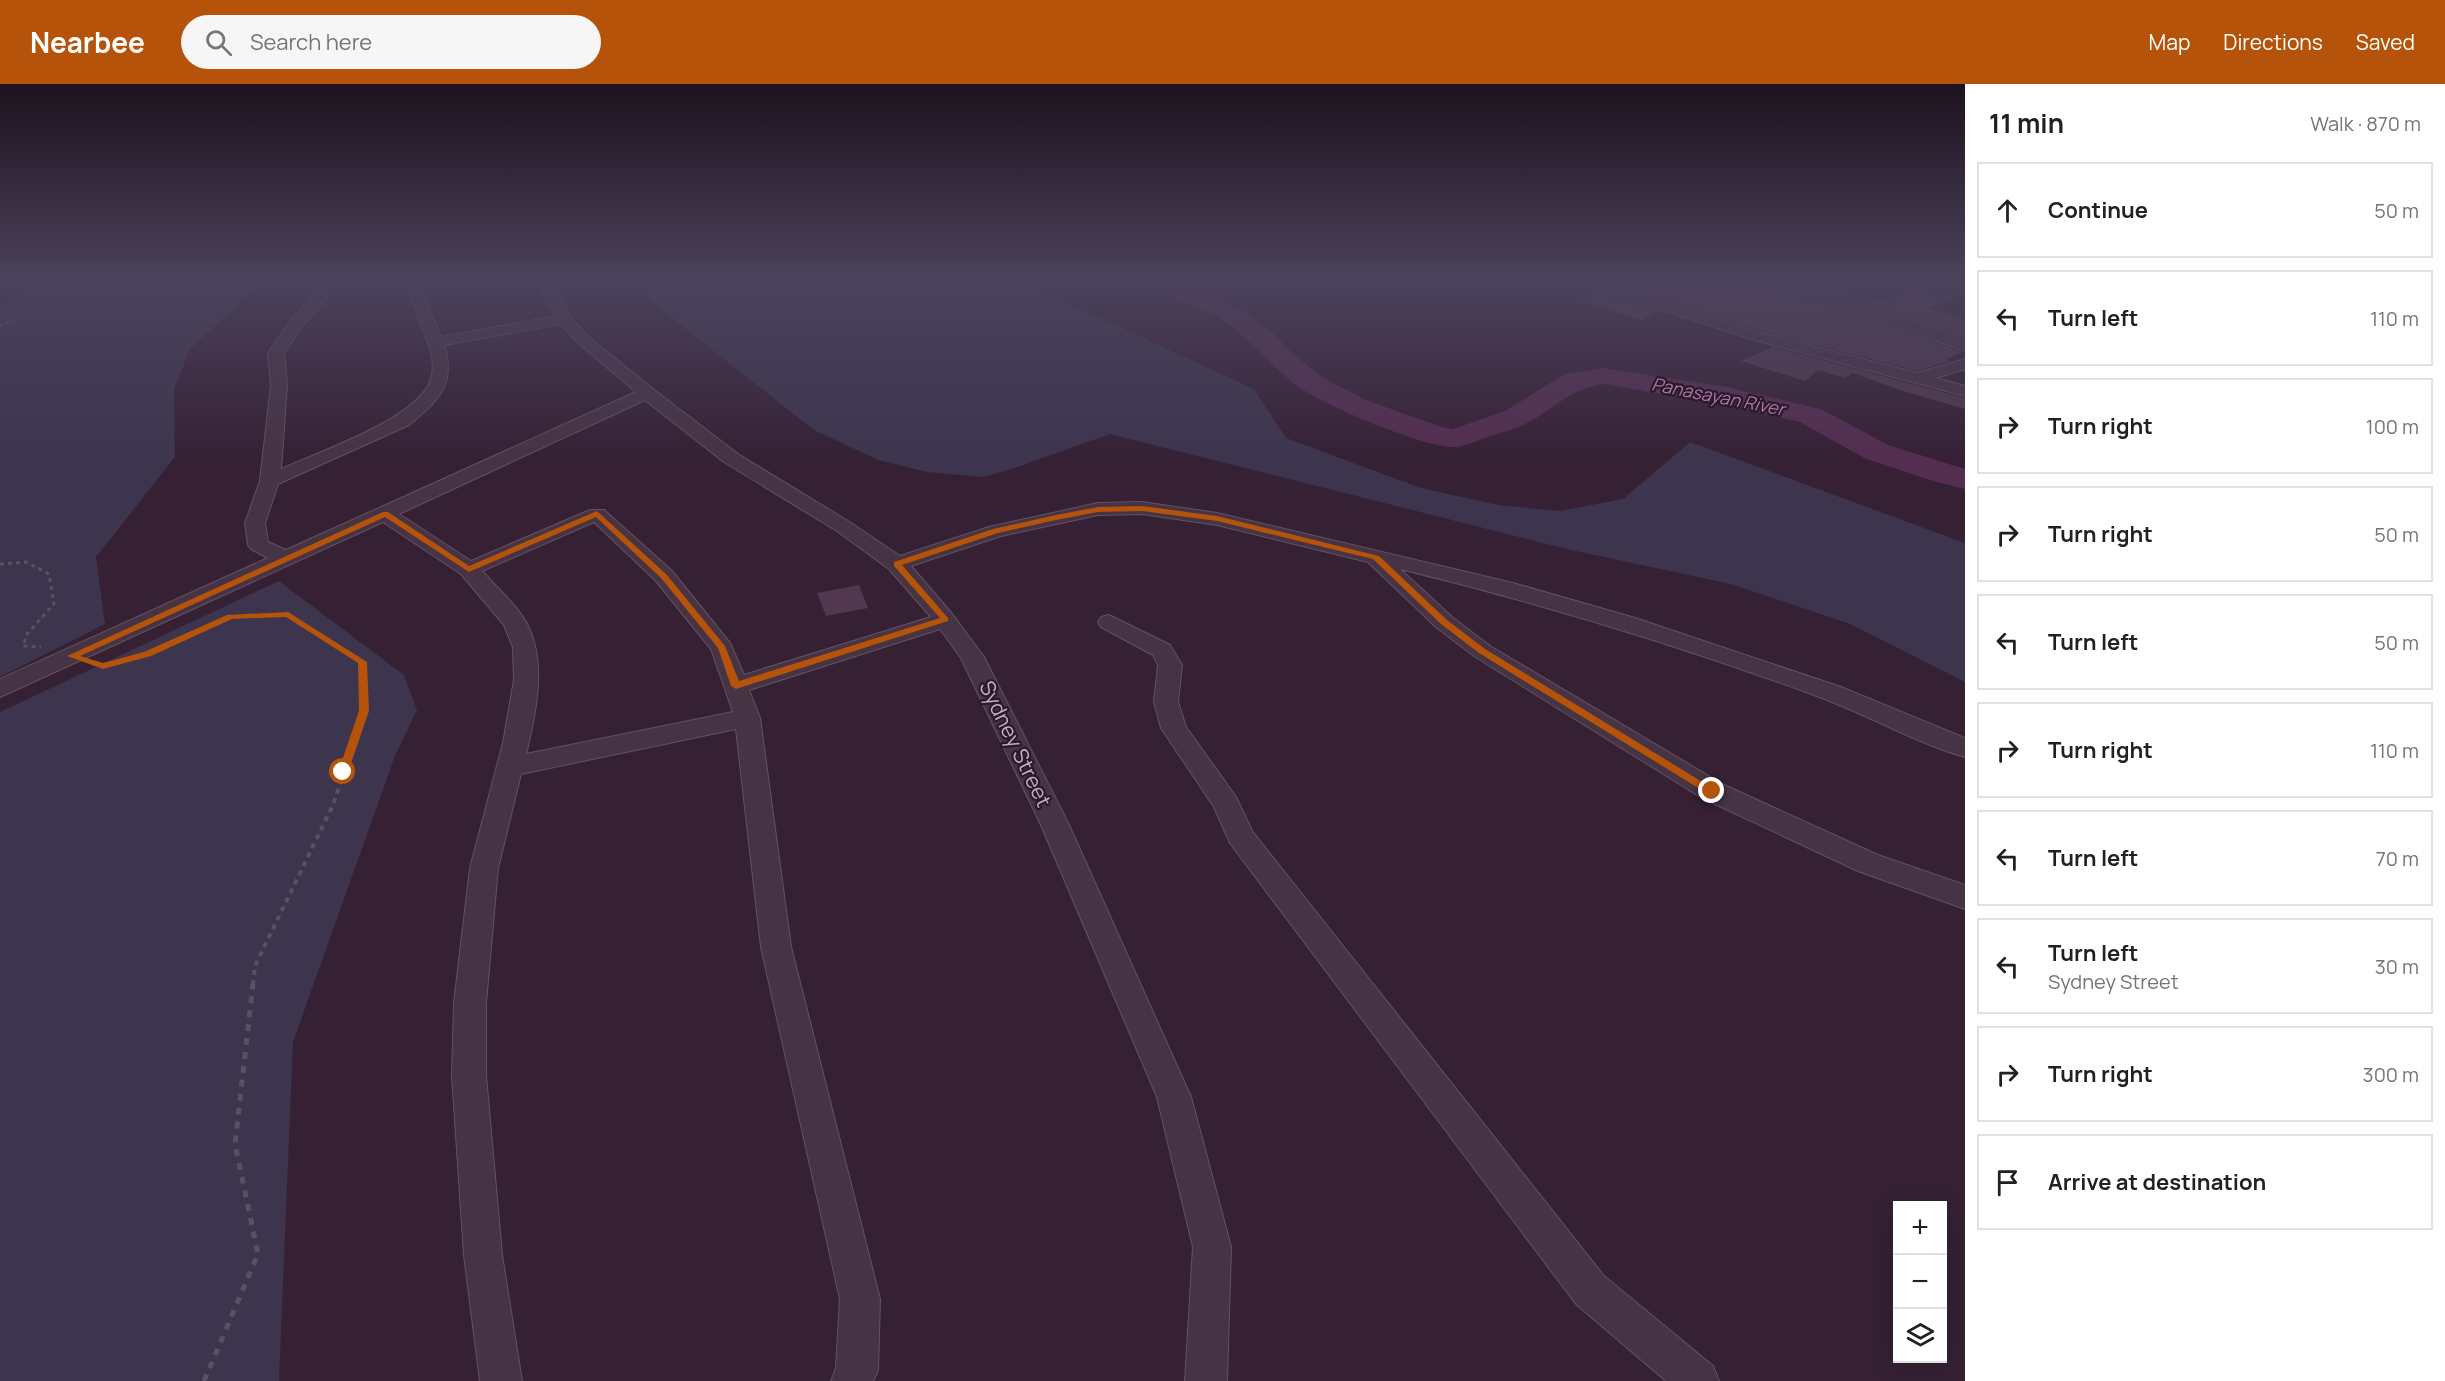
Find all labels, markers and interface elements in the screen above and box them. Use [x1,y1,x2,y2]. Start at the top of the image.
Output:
search box [181,15,601,69]
text: Nearbee [30,23,145,61]
icon: search [202,26,235,59]
text: Search here [250,27,372,57]
text: Map [2149,28,2190,56]
text: Directions [2223,28,2323,56]
text: Saved [2356,28,2415,56]
text: 11 min [1989,105,2064,141]
text: Walk · 870 m [2310,110,2421,137]
icon: ahead [1991,194,2024,227]
text: Continue [2048,195,2148,225]
text: 50 m [2374,197,2419,224]
icon: left [1991,302,2024,335]
text: Turn left [2048,303,2138,333]
text: 110 m [2370,305,2419,332]
water label: Panasayan River [1650,371,1789,421]
icon: right [1991,410,2024,443]
text: Turn right [2048,411,2153,441]
text: 100 m [2366,413,2419,440]
icon: right [1991,518,2024,551]
text: Turn right [2048,519,2153,549]
text: 50 m [2374,521,2419,548]
icon: left [1991,626,2024,659]
text: Turn left [2048,627,2138,657]
text: 50 m [2374,629,2419,656]
street label: Sydney Street [973,676,1059,811]
icon: right [1991,734,2024,767]
text: Turn right [2048,735,2153,765]
text: 110 m [2370,737,2419,764]
route start [329,758,355,784]
route end [1698,777,1724,803]
icon: left [1991,842,2024,875]
text: Turn left [2048,843,2138,873]
text: 70 m [2376,845,2419,872]
text: Turn left [2048,938,2138,968]
icon: left [1991,950,2024,983]
text: 30 m [2375,953,2419,980]
text: Sydney Street [2048,968,2179,995]
icon: right [1991,1058,2024,1091]
text: Turn right [2048,1059,2153,1089]
text: 300 m [2363,1061,2419,1088]
icon: arrive [1991,1166,2024,1199]
text: Arrive at destination [2048,1167,2266,1197]
map controls [1893,1201,1947,1363]
button: + [1893,1201,1947,1255]
button: − [1893,1255,1947,1309]
button: layers [1893,1309,1947,1363]

